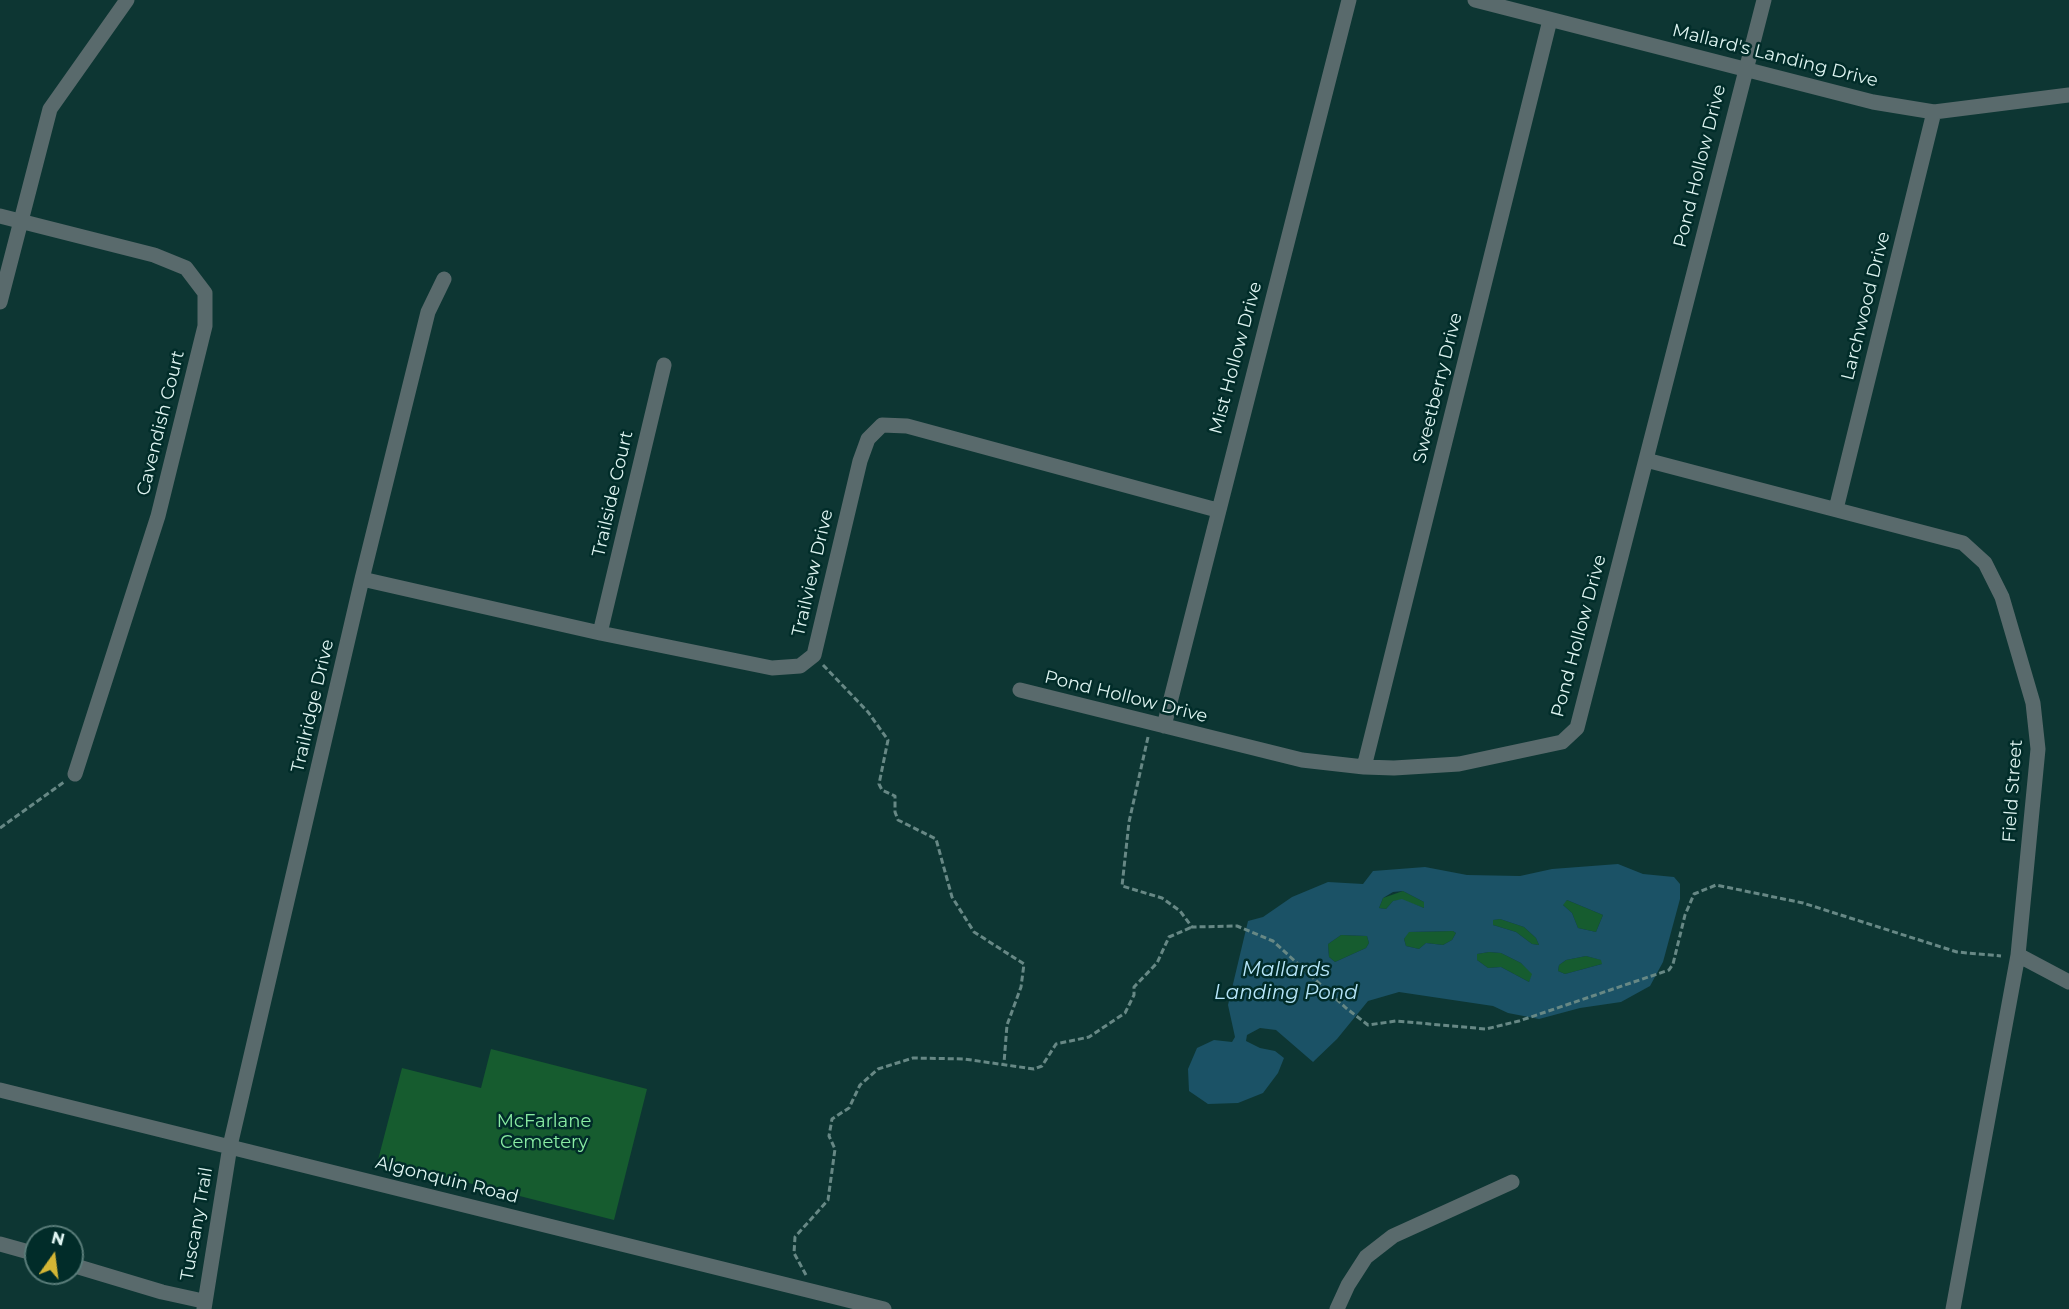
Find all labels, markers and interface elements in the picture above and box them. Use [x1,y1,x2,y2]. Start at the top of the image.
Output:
street label: Mallard's Landing Drive [1670,20,1880,92]
street label: Pond Hollow Drive [1669,82,1731,250]
street label: Larchwood Drive [1837,229,1895,383]
street label: Mist Hollow Drive [1205,279,1267,437]
street label: Sweetberry Drive [1409,310,1467,466]
street label: Cavendish Court [133,348,189,498]
street label: Trailside Court [588,429,638,559]
street label: Trailview Drive [788,507,838,639]
street label: Pond Hollow Drive [1547,552,1611,720]
street label: Trailridge Drive [287,637,339,775]
street label: Pond Hollow Drive [1042,666,1210,728]
street label: Field Street [1999,739,2027,843]
water label: Mallards Landing Pond [1214,958,1358,1005]
park label: McFarlane Cemetery [497,1111,591,1154]
street label: Algonquin Road [373,1152,521,1208]
street label: Tuscany Trail [176,1166,218,1282]
north arrow [24,1225,84,1285]
text: N [49,1228,67,1250]

